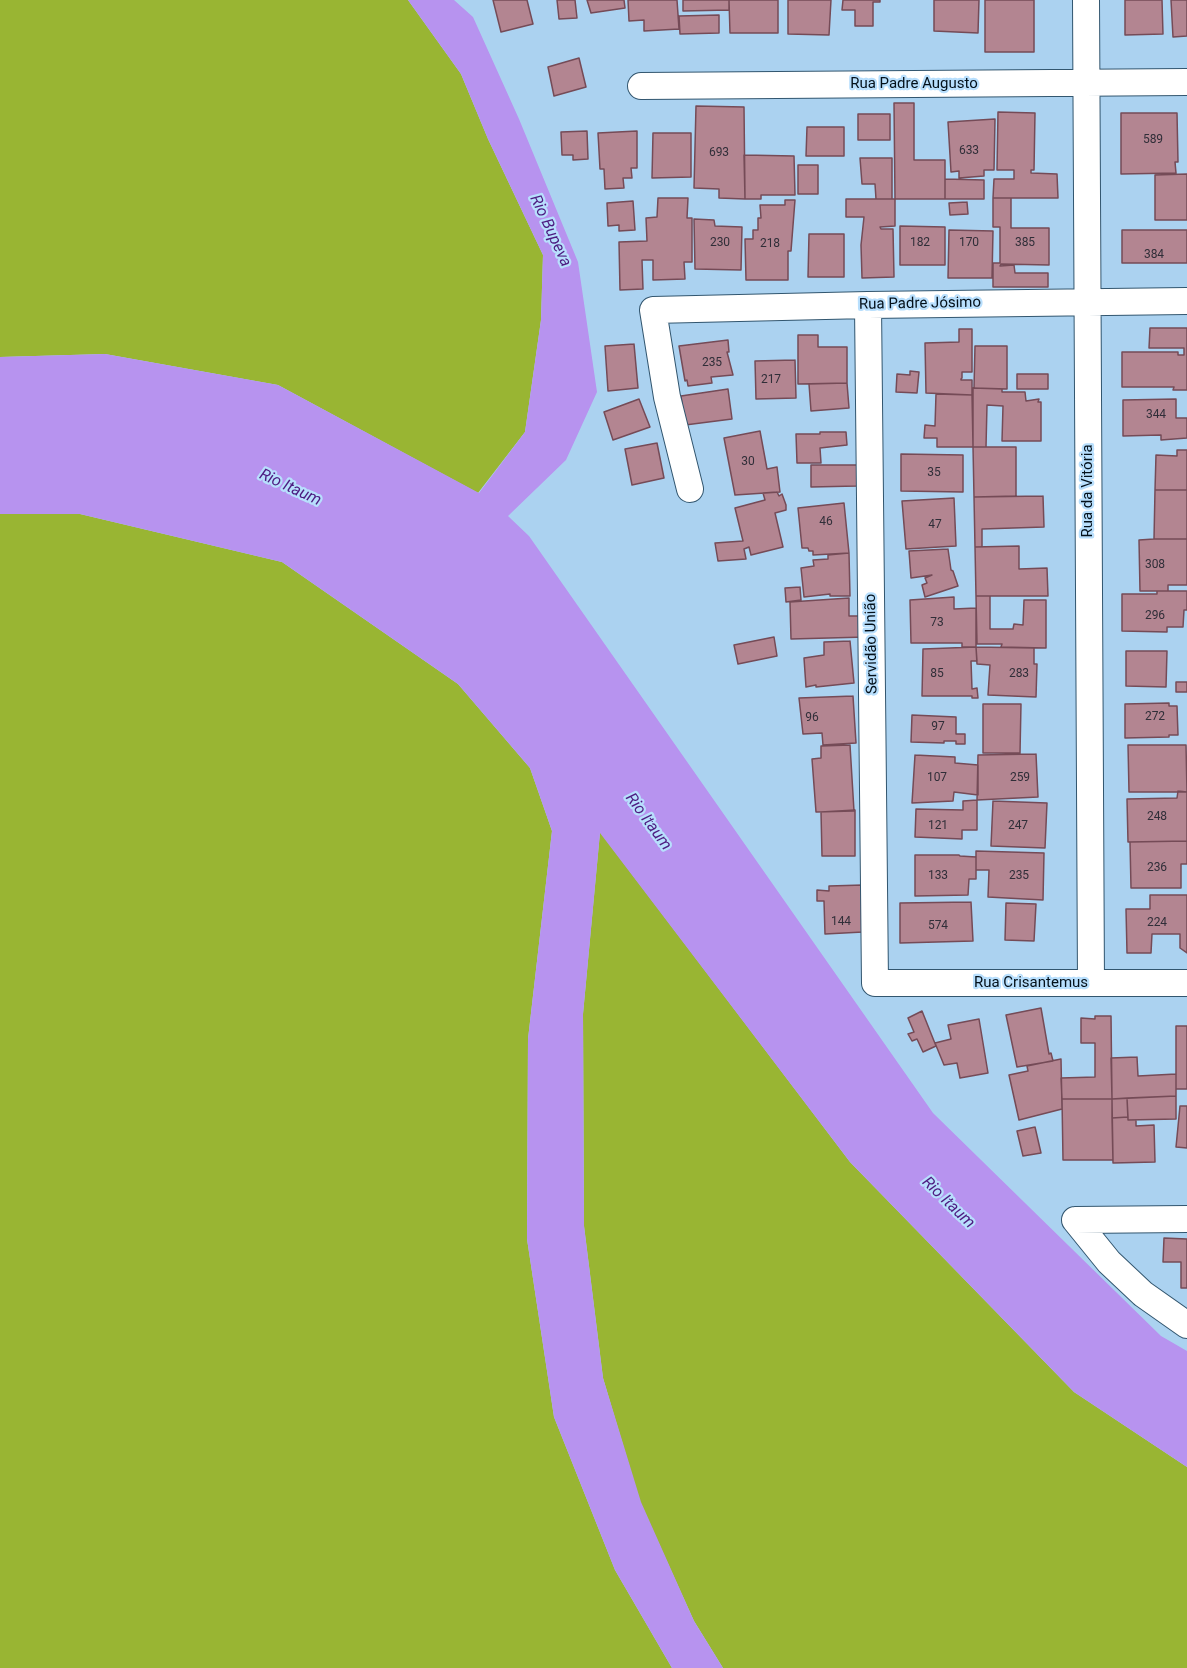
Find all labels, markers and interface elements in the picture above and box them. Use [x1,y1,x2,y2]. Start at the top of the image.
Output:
street label: Rua Padre Augusto [850,75,978,93]
house number: 589 [1143,133,1163,147]
house number: 633 [959,144,979,158]
house number: 693 [709,146,729,160]
water label: Rio Bupeva [525,192,575,270]
house number: 230 [710,236,730,250]
house number: 182 [910,236,930,250]
house number: 170 [959,236,979,250]
house number: 385 [1015,236,1035,250]
house number: 218 [760,237,780,251]
house number: 384 [1144,248,1164,262]
street label: Rua Padre Jósimo [859,294,981,314]
house number: 235 [702,356,722,370]
house number: 217 [761,373,781,387]
house number: 344 [1146,408,1166,422]
street label: Rua da Vitória [1079,444,1097,538]
house number: 30 [741,455,755,469]
water label: Rio Itaum [256,465,324,511]
house number: 35 [927,466,941,480]
house number: 46 [819,515,833,529]
house number: 47 [928,518,942,532]
house number: 308 [1145,558,1165,572]
street label: Servidão União [862,594,882,694]
house number: 296 [1145,609,1165,623]
house number: 73 [930,616,944,630]
house number: 85 [930,667,944,681]
house number: 283 [1009,667,1029,681]
house number: 272 [1145,710,1165,724]
house number: 96 [805,711,819,725]
house number: 97 [931,720,945,734]
house number: 107 [927,771,947,785]
house number: 259 [1010,771,1030,785]
water label: Rio Itaum [621,790,675,854]
house number: 248 [1147,810,1167,824]
house number: 121 [928,819,948,833]
house number: 247 [1008,819,1028,833]
house number: 236 [1147,861,1167,875]
house number: 133 [928,869,948,883]
house number: 235 [1009,869,1029,883]
house number: 144 [831,915,851,929]
house number: 224 [1147,916,1167,930]
house number: 574 [928,919,948,933]
street label: Rua Crisantemus [974,974,1088,992]
water label: Rio Itaum [918,1173,978,1233]

